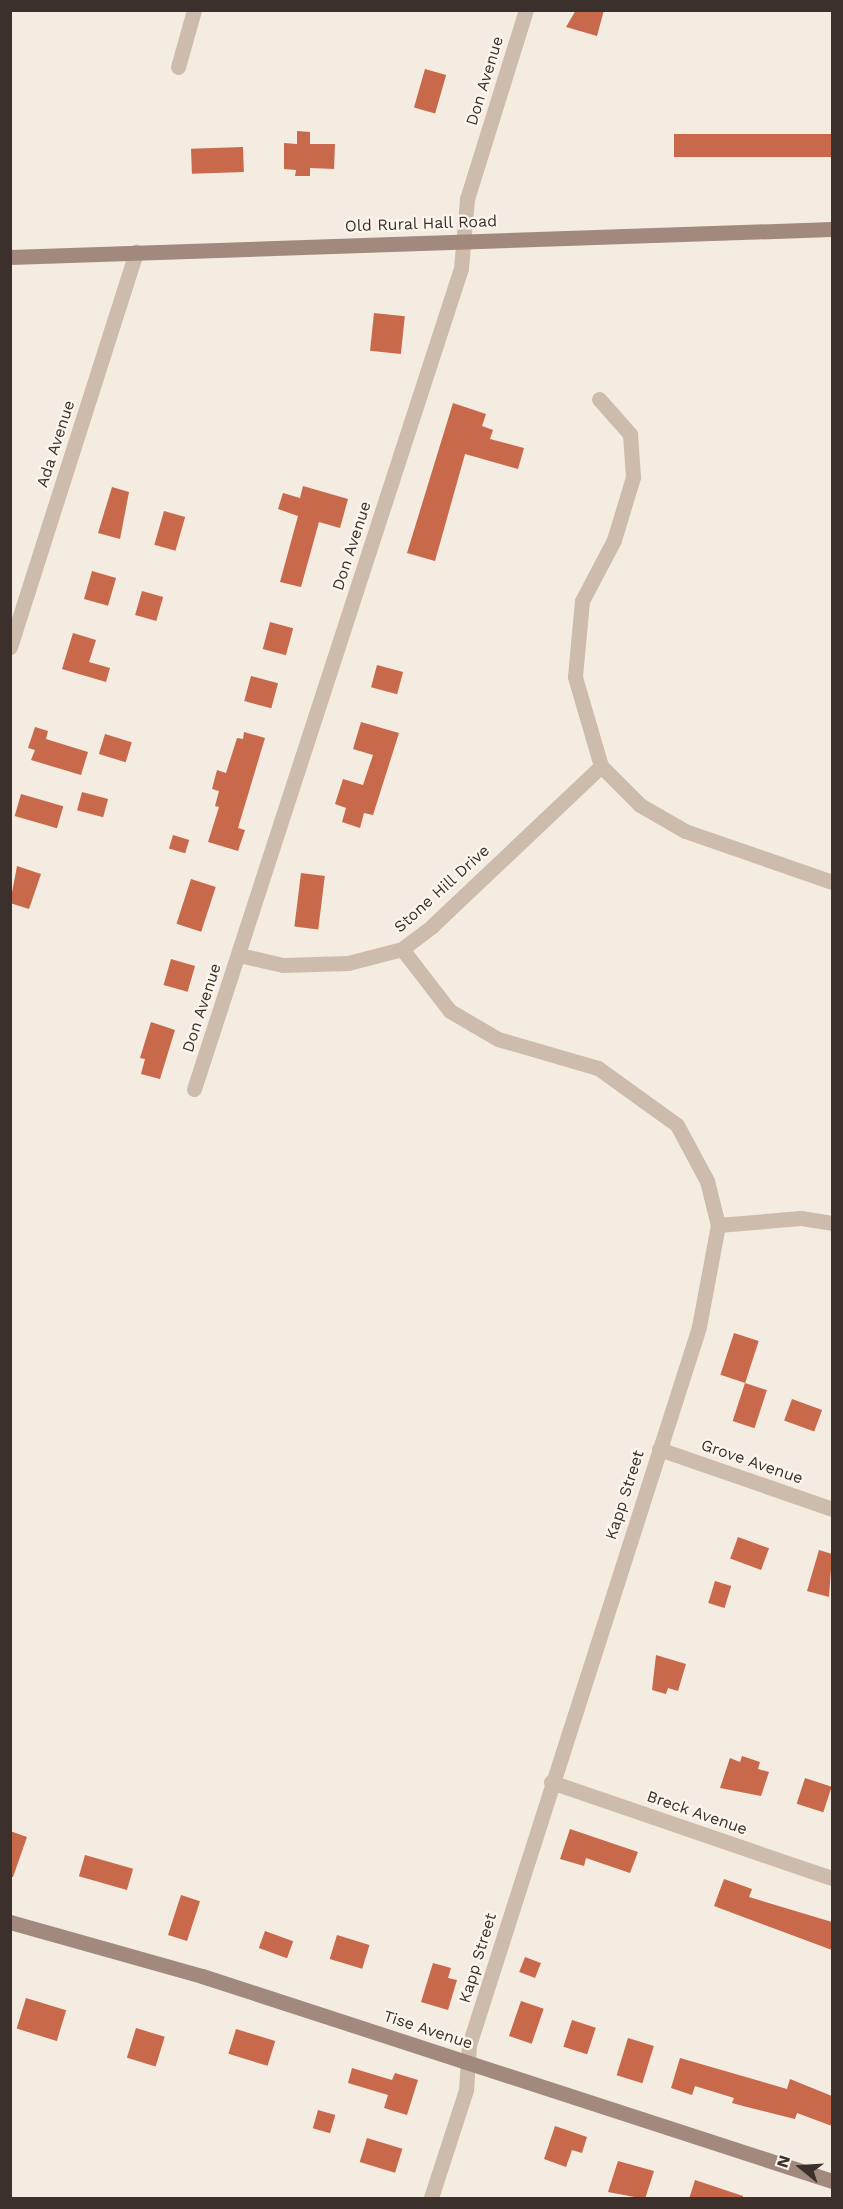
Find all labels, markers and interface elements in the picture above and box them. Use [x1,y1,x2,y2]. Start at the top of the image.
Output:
street label: Don Avenue [462,34,508,128]
street label: Old Rural Hall Road [344,212,498,236]
street label: Ada Avenue [33,397,79,491]
street label: Don Avenue [328,499,376,593]
street label: Stone Hill Drive [390,841,494,937]
street label: Don Avenue [178,961,226,1055]
street label: Grove Avenue [698,1435,806,1489]
street label: Kapp Street [601,1448,649,1542]
street label: Breck Avenue [644,1787,750,1839]
street label: Kapp Street [455,1911,501,2005]
street label: Tise Avenue [381,2006,475,2054]
north arrow [771,2137,831,2197]
text: N [773,2153,794,2170]

